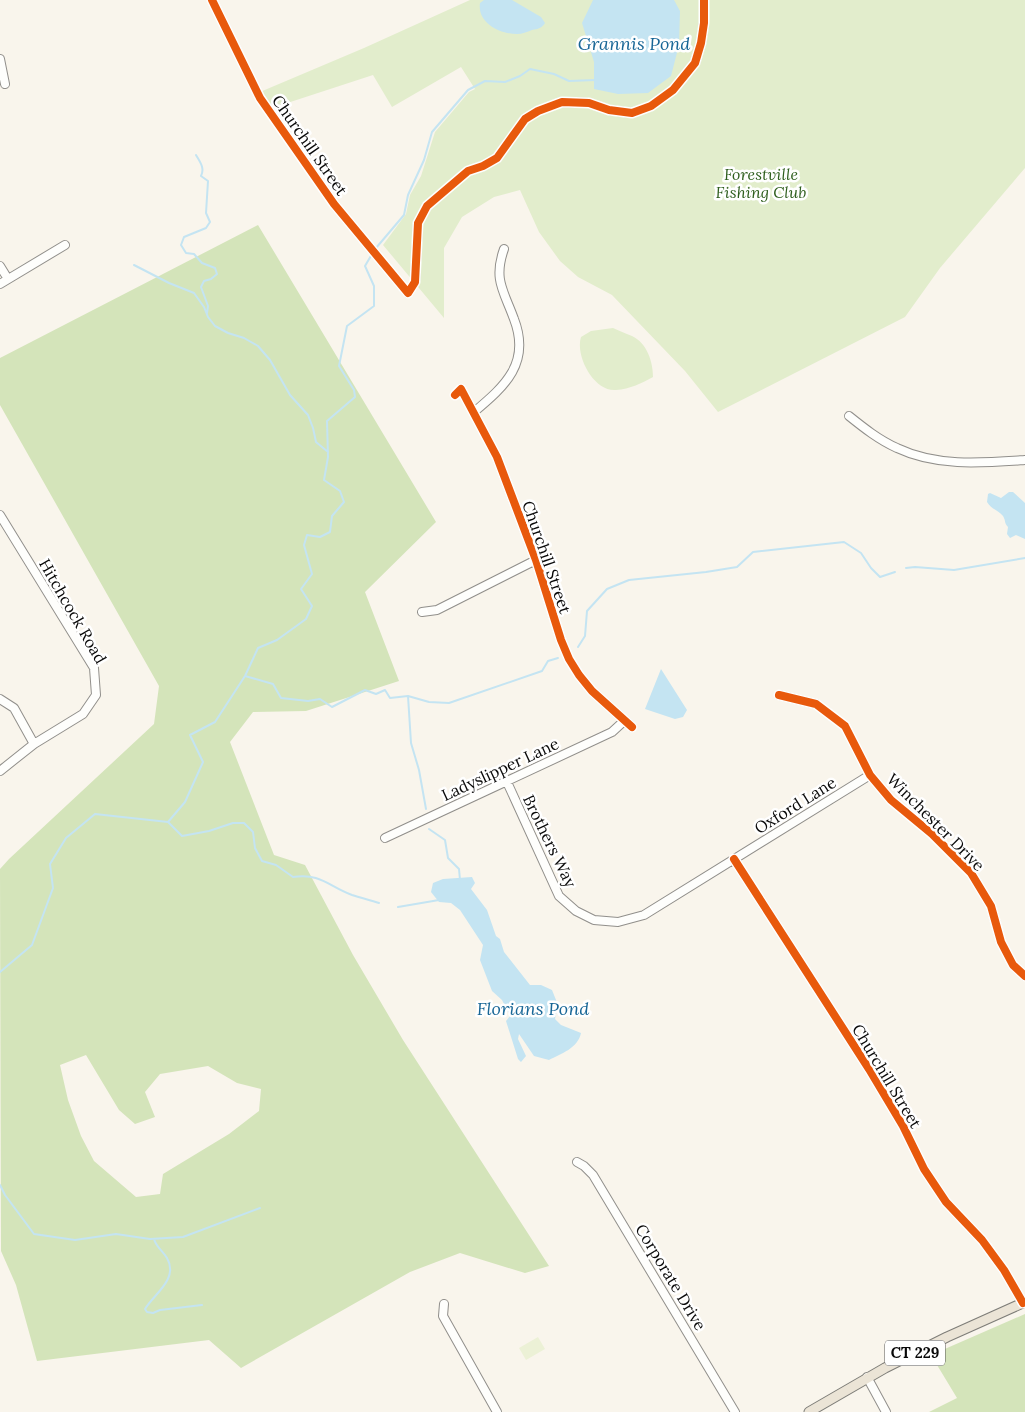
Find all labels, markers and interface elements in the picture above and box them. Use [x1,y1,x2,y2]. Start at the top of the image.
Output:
water label: Grannis Pond [578,32,690,55]
street label: Churchill Street [268,91,352,200]
park label: Forestville Fishing Club [715,164,807,202]
street label: Churchill Street [518,498,576,617]
street label: Hitchcock Road [35,555,111,667]
street label: Ladyslipper Lane [438,733,562,805]
street label: Winchester Drive [883,769,989,875]
street label: Oxford Lane [750,772,840,838]
street label: Brothers Way [519,791,581,891]
water label: Florians Pond [477,997,589,1020]
street label: Churchill Street [848,1020,926,1132]
street label: Corporate Drive [631,1220,711,1334]
road number: CT 229 [885,1340,945,1366]

